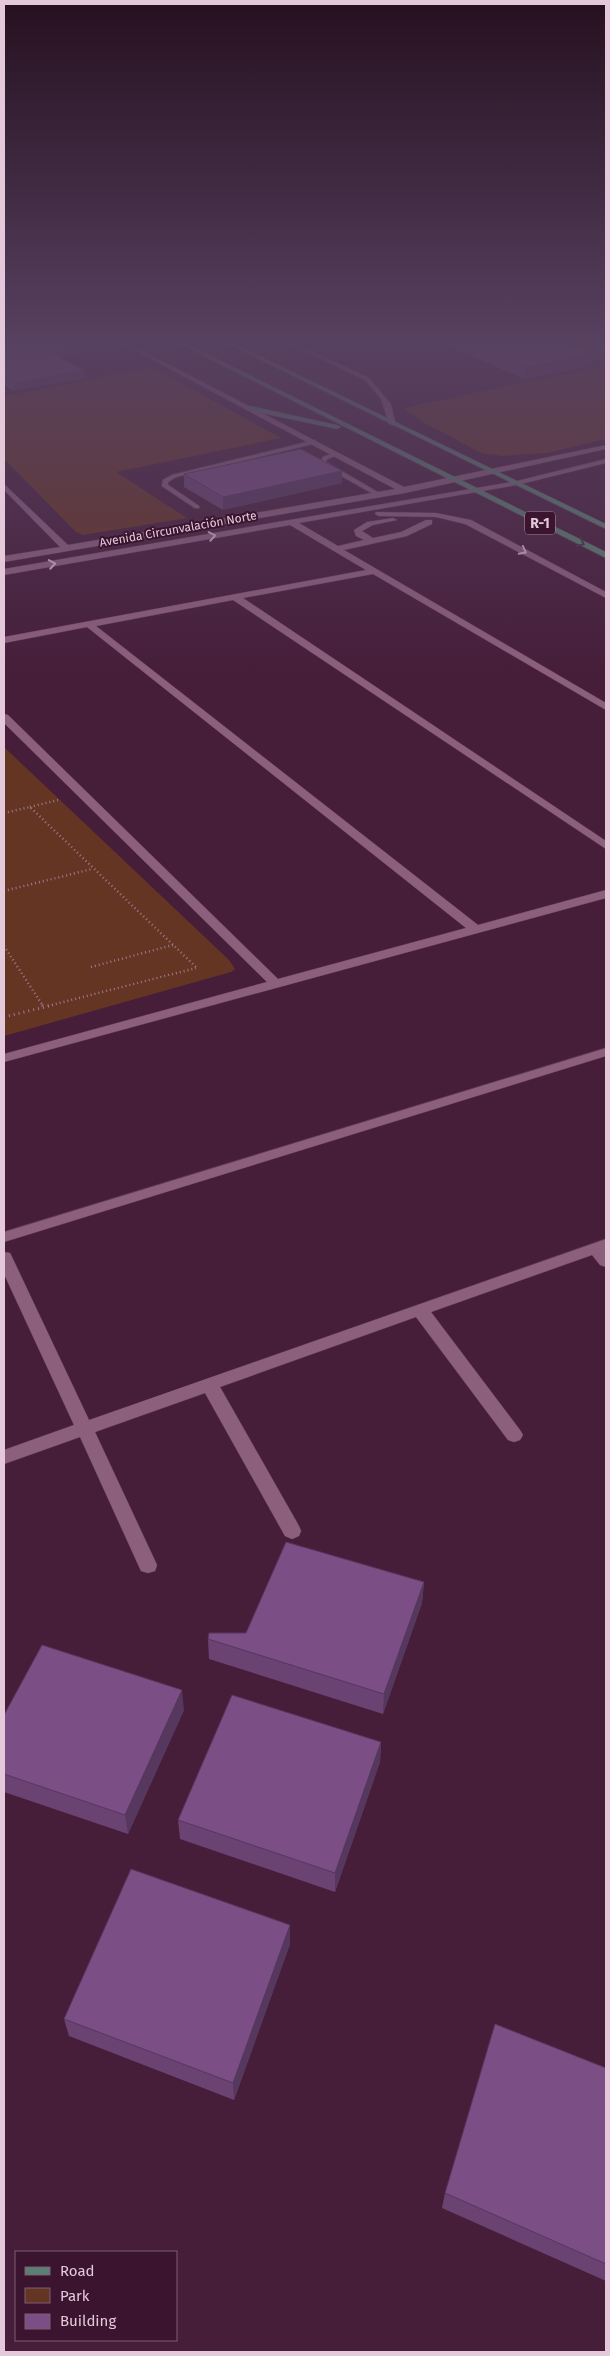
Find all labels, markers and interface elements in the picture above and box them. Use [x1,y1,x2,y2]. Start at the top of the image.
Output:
street label: Avenida Circunvalación Norte [98,508,258,550]
road number: R-1 [525,512,555,534]
one-way arrow [208,531,216,542]
one-way arrow [576,537,585,547]
one-way arrow [518,545,527,555]
one-way arrow [47,559,56,569]
legend [15,2251,178,2341]
text: Road [60,2262,95,2280]
text: Park [60,2287,90,2305]
text: Building [60,2312,116,2330]

